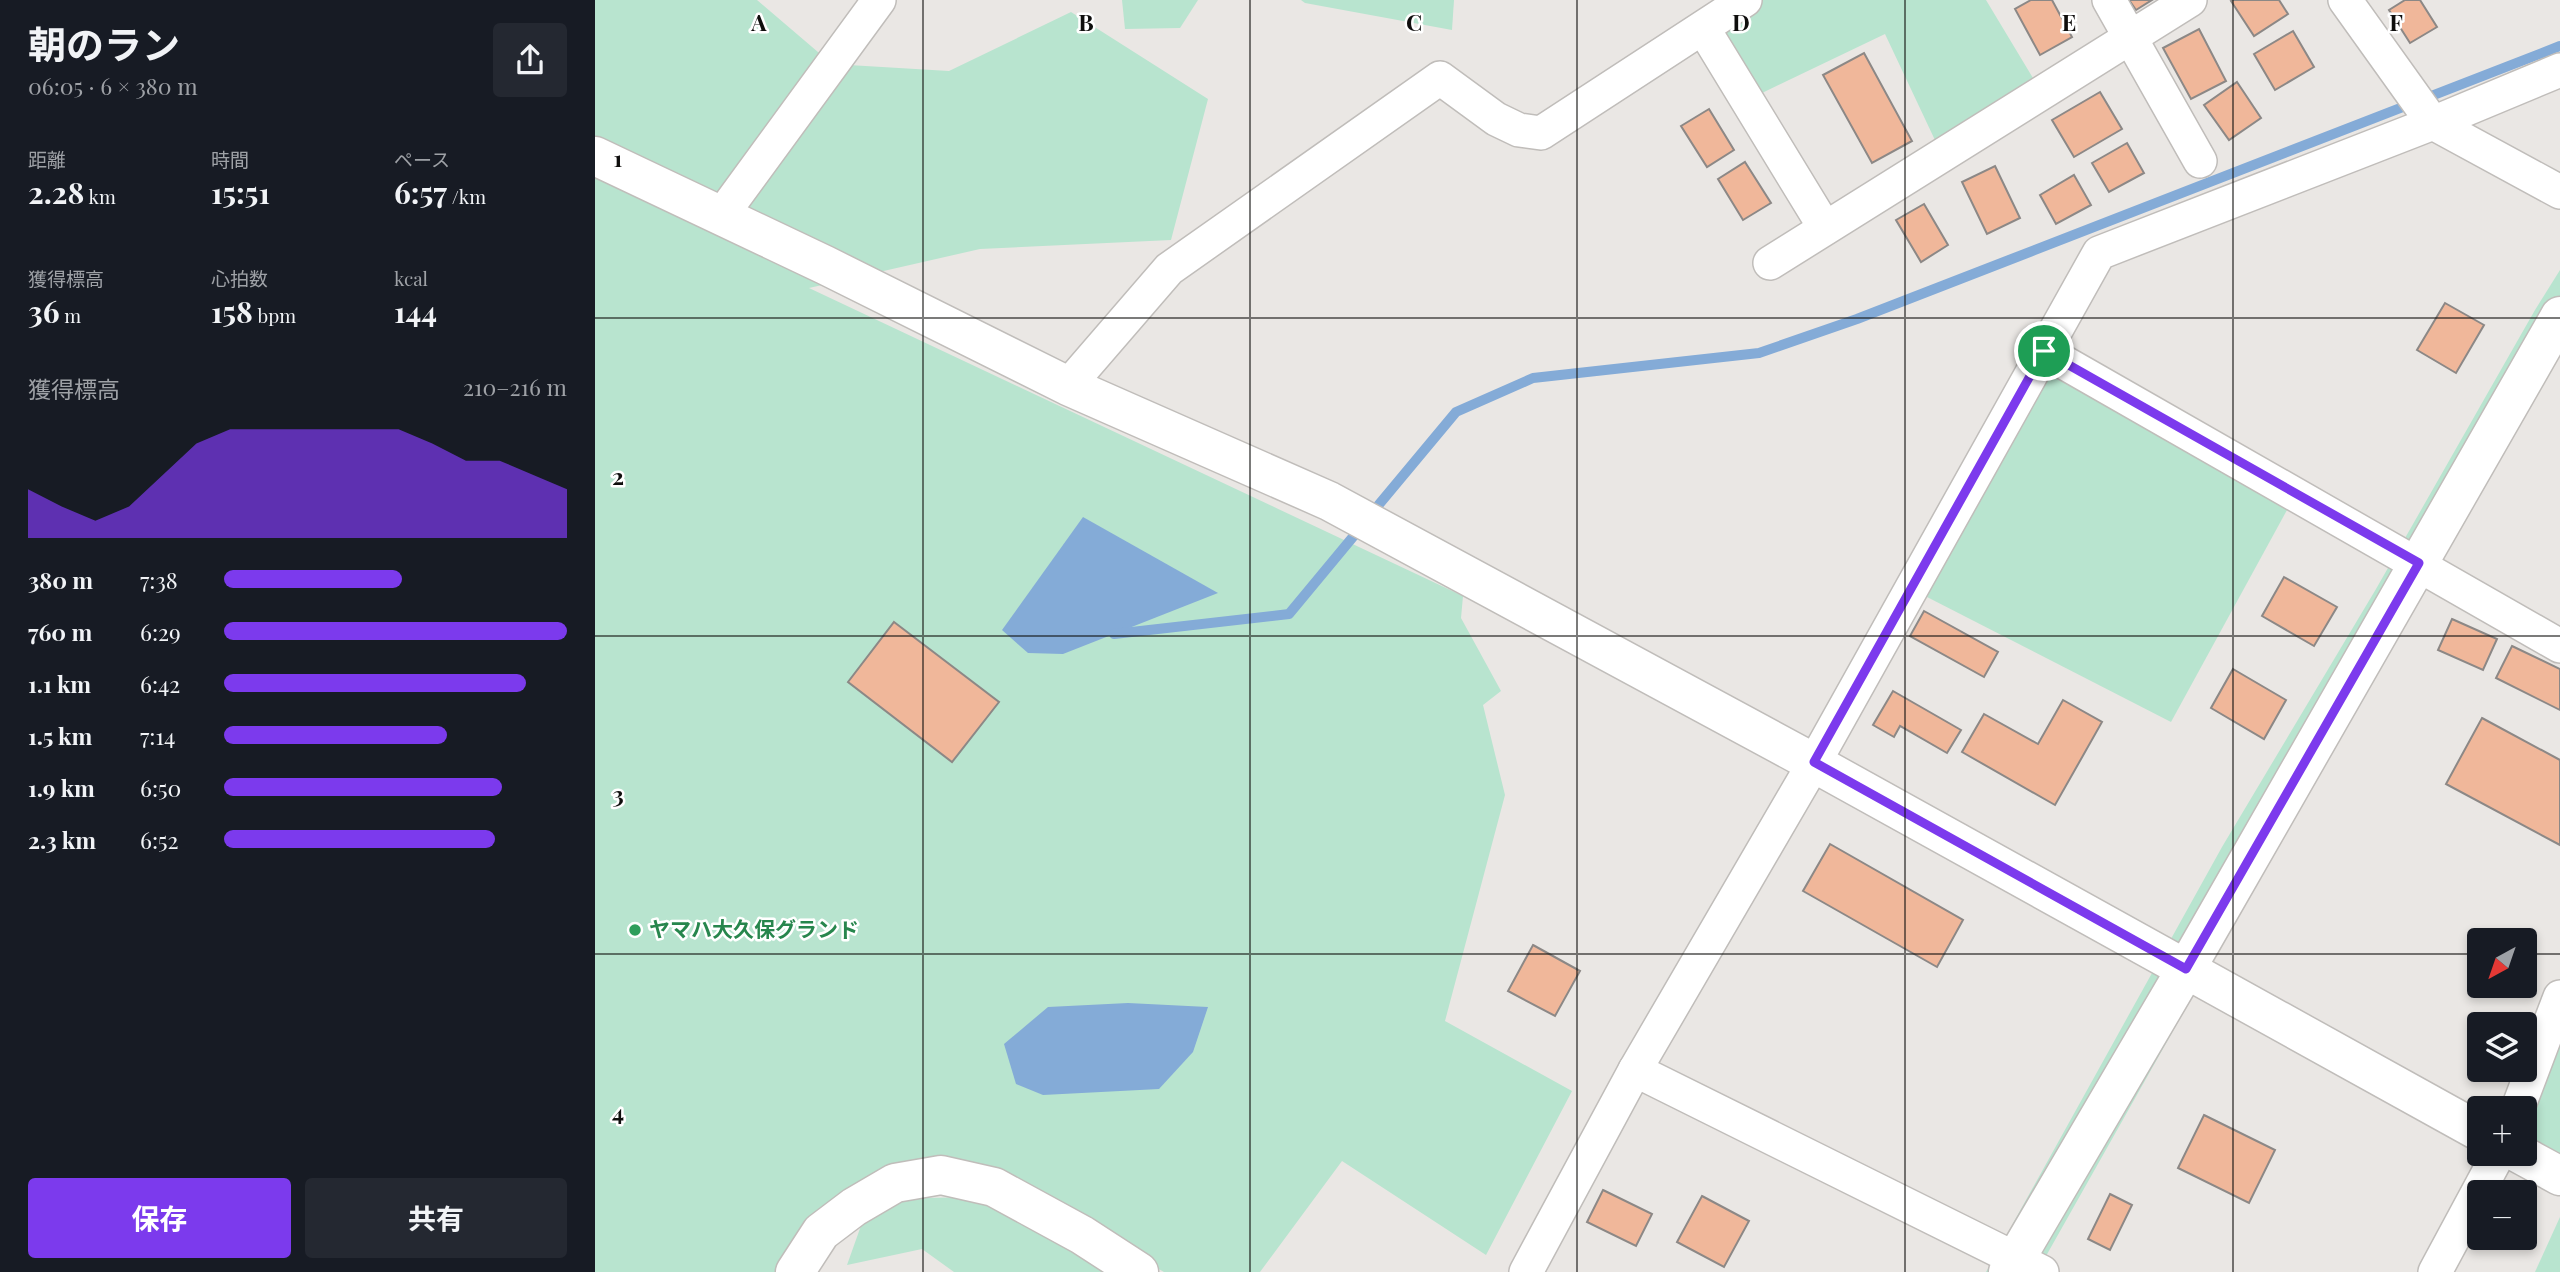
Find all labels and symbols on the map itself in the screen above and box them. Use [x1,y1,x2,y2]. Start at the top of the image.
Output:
text: A [750,6,767,37]
text: B [1078,6,1094,37]
text: C [1406,6,1422,37]
text: D [1732,6,1750,37]
text: E [2062,6,2076,37]
text: F [2389,6,2403,37]
text: 1 [614,142,623,173]
pin [2014,321,2074,381]
text: 2 [612,460,624,491]
text: 3 [612,778,624,809]
place label: ヤマハ大久保グランド [649,914,859,942]
marker: ヤマハ大久保グランド [627,922,643,938]
north arrow [2467,928,2537,998]
text: 4 [612,1096,624,1127]

